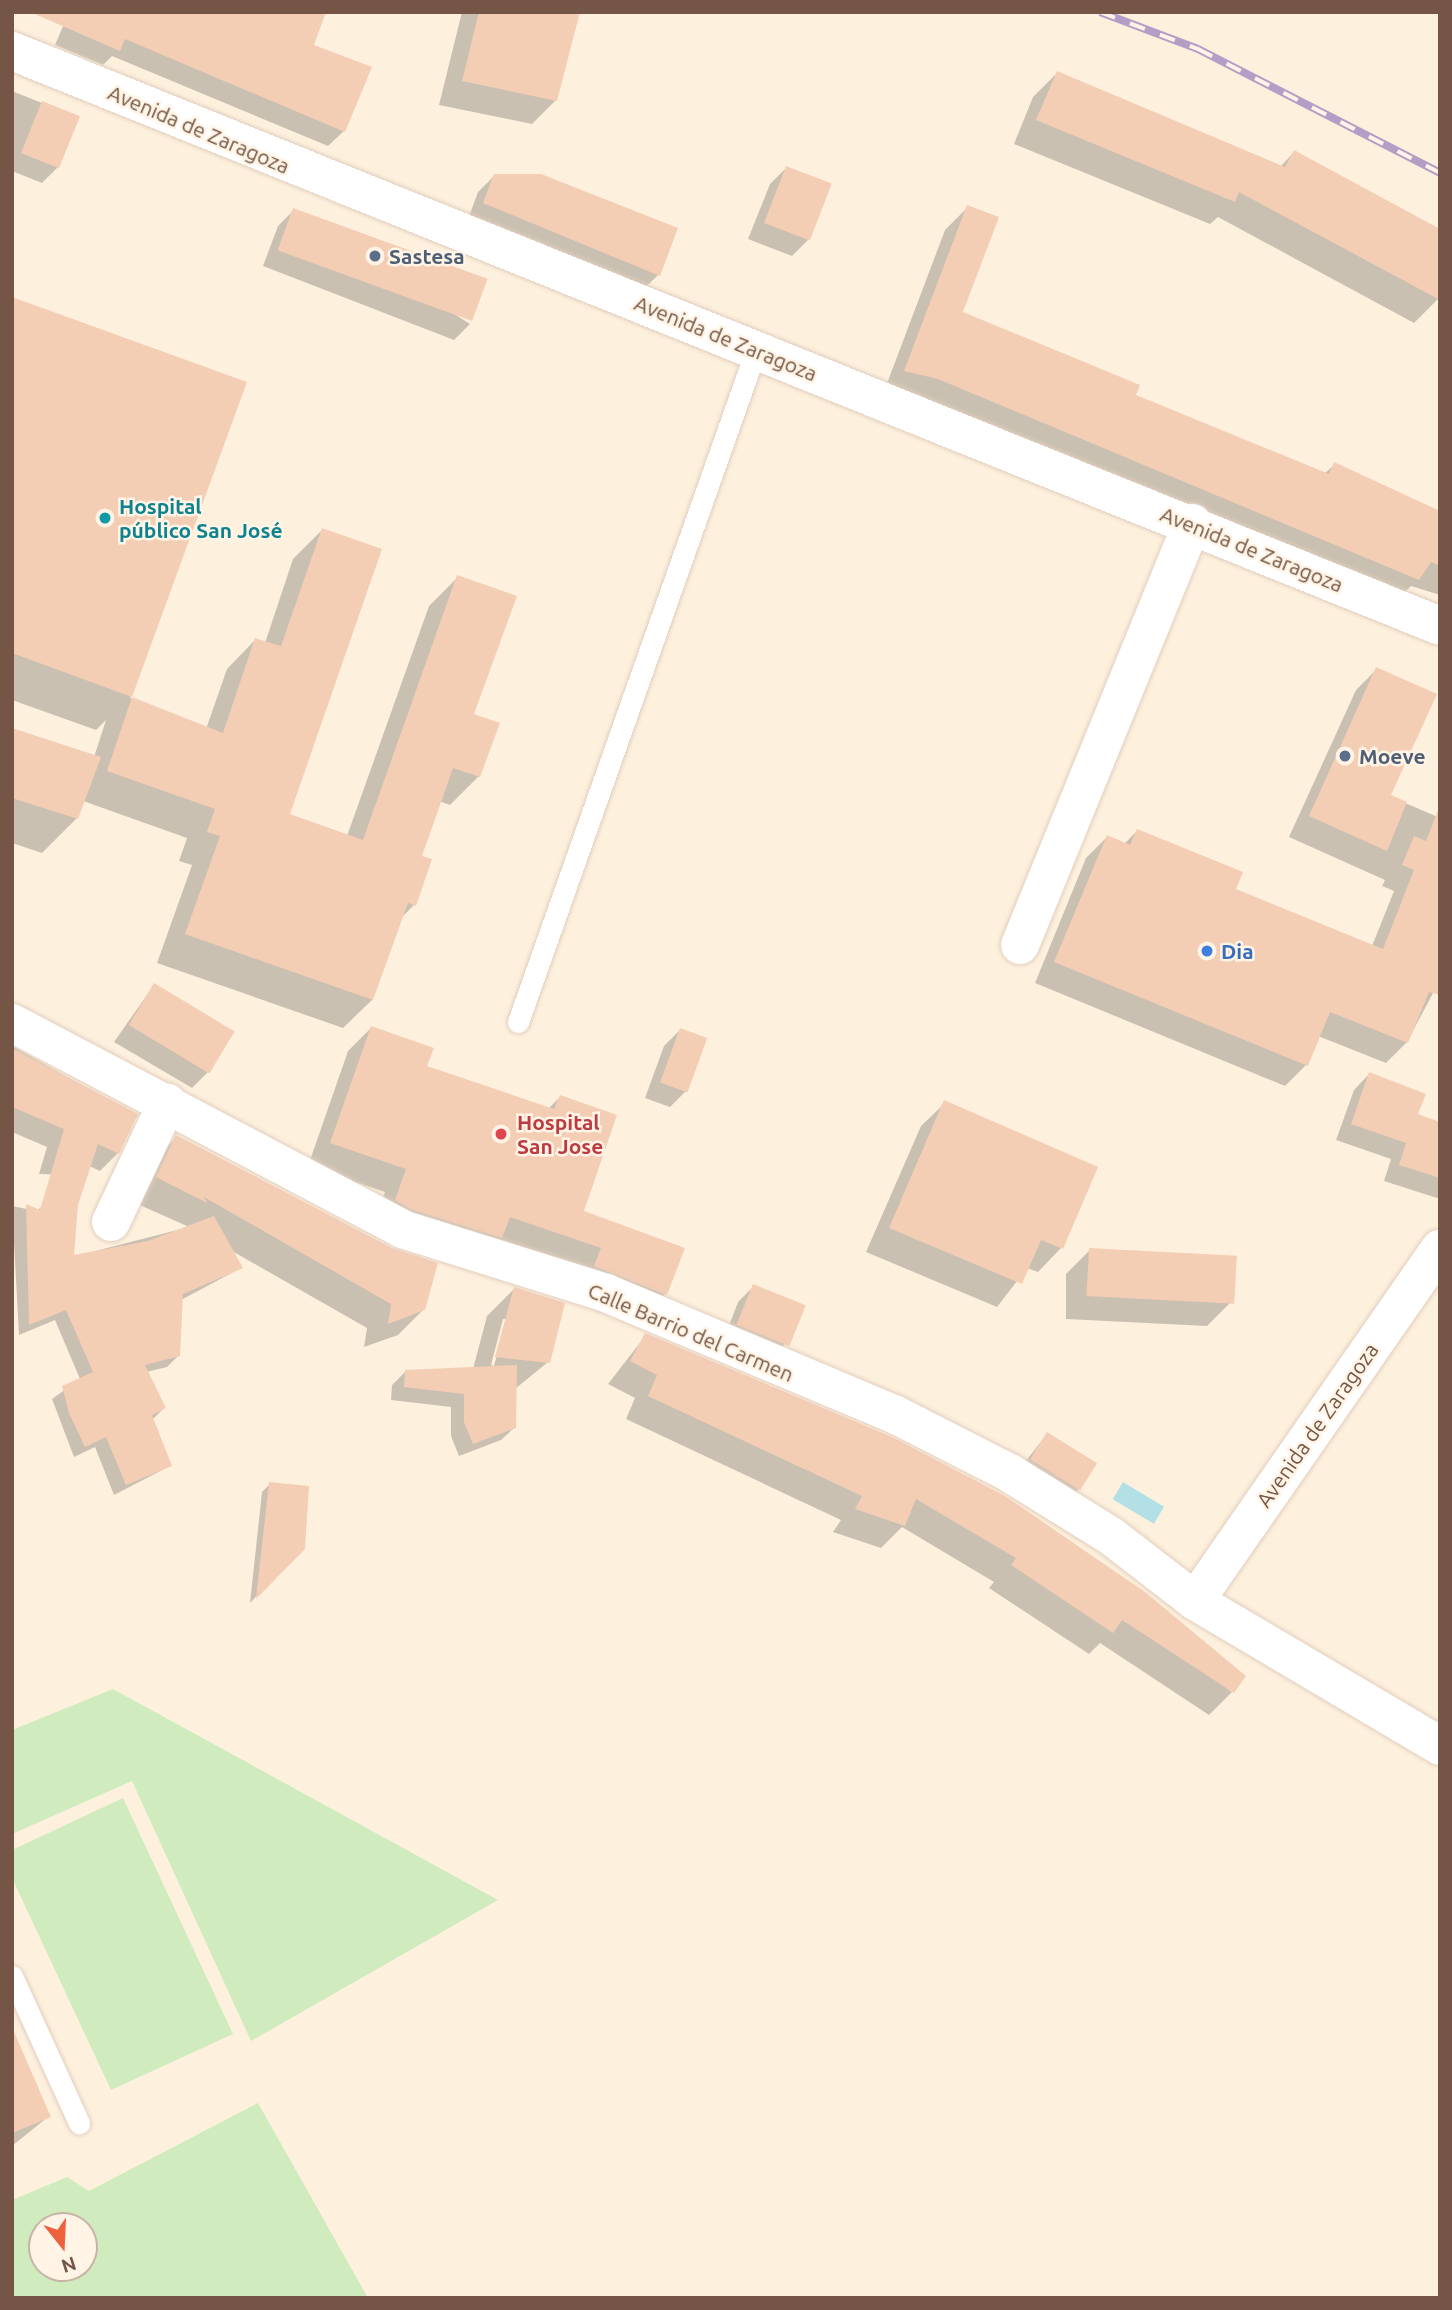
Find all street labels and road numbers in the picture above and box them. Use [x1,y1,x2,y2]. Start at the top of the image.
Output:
street label: Avenida de Zaragoza [104,79,294,179]
street label: Avenida de Zaragoza [631,290,821,386]
street label: Avenida de Zaragoza [1157,501,1347,597]
street label: Calle Barrio del Carmen [584,1277,798,1387]
street label: Avenida de Zaragoza [1251,1338,1383,1512]

